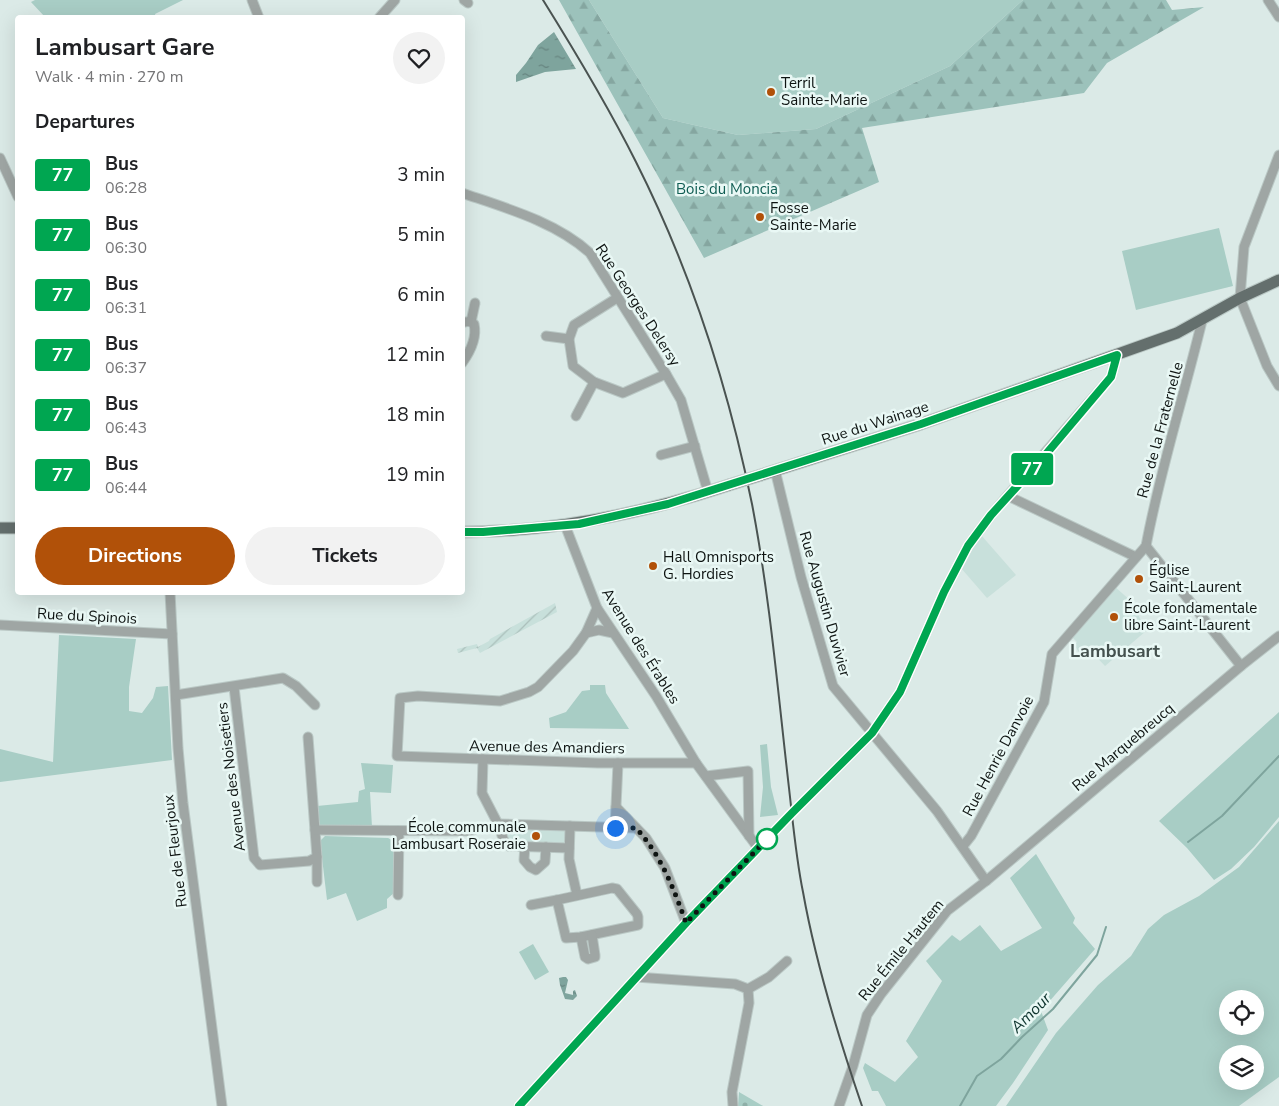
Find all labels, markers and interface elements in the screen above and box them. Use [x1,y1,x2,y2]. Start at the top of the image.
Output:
text: Lambusart Gare [35,31,215,63]
button: heart [393,32,445,84]
text: Walk · 4 min · 270 m [35,66,183,88]
place label: Terril Sainte-Marie [781,73,867,110]
marker: Terril Sainte-Marie [765,86,777,98]
text: Departures [35,109,135,135]
text: Bus [105,151,138,177]
text: 3 min [397,162,445,188]
text: 77 [52,163,73,187]
text: 06:28 [105,177,147,199]
park label: Bois du Moncia [676,179,778,199]
place label: Fosse Sainte-Marie [770,198,856,235]
text: Bus [105,211,138,237]
marker: Fosse Sainte-Marie [754,211,766,223]
text: 5 min [397,222,445,248]
text: 77 [52,223,73,247]
text: 06:30 [105,237,147,259]
street label: Rue Georges Delersy [591,240,685,370]
text: Bus [105,271,138,297]
text: 6 min [397,282,445,308]
text: 77 [52,283,73,307]
text: 06:31 [105,297,147,319]
text: Bus [105,331,138,357]
text: 12 min [386,342,445,368]
text: 77 [52,343,73,367]
text: 06:37 [105,357,147,379]
street label: Rue de la Fraternelle [1132,360,1188,500]
text: Bus [105,391,138,417]
street label: Rue du Wainage [819,396,931,450]
text: 18 min [386,402,445,428]
text: 77 [52,403,73,427]
text: 06:43 [105,417,147,439]
text: Bus [105,451,138,477]
line badge: 77 [1010,453,1054,485]
text: 77 [1021,457,1043,481]
text: 19 min [386,462,445,488]
text: 77 [52,463,73,487]
text: 06:44 [105,477,147,499]
button: Directions [35,527,235,585]
button: Tickets [245,527,445,585]
street label: Rue Augustin Duvivier [795,529,856,680]
place label: Hall Omnisports G. Hordies [663,547,774,584]
marker: Hall Omnisports G. Hordies [647,560,659,572]
place label: Église Saint-Laurent [1149,560,1242,597]
marker: Église Saint-Laurent [1133,573,1145,585]
street label: Avenue des Érables [597,584,685,708]
place label: École fondamentale libre Saint-Laurent [1124,598,1257,635]
street label: Rue du Spinois [36,603,138,629]
marker: École fondamentale libre Saint-Laurent [1108,611,1120,623]
district label: Lambusart [1070,639,1160,663]
street label: Rue Henrie Danvoie [958,692,1038,820]
street label: Rue Marquebreucq [1068,698,1178,796]
street label: Avenue des Noisetiers [212,701,250,853]
street label: Avenue des Amandiers [469,736,625,758]
street label: Rue de Fleurjoux [158,793,192,908]
your location [603,816,628,841]
place label: École communale Lambusart Roseraie [392,817,526,854]
unlabelled marker [756,828,778,850]
marker: École communale Lambusart Roseraie [530,830,542,842]
street label: Rue Émile Hautem [854,895,948,1005]
water label: Amour [1005,987,1057,1039]
map controls [1219,990,1264,1090]
button: locate [1219,990,1264,1035]
button: layers [1219,1045,1264,1090]

